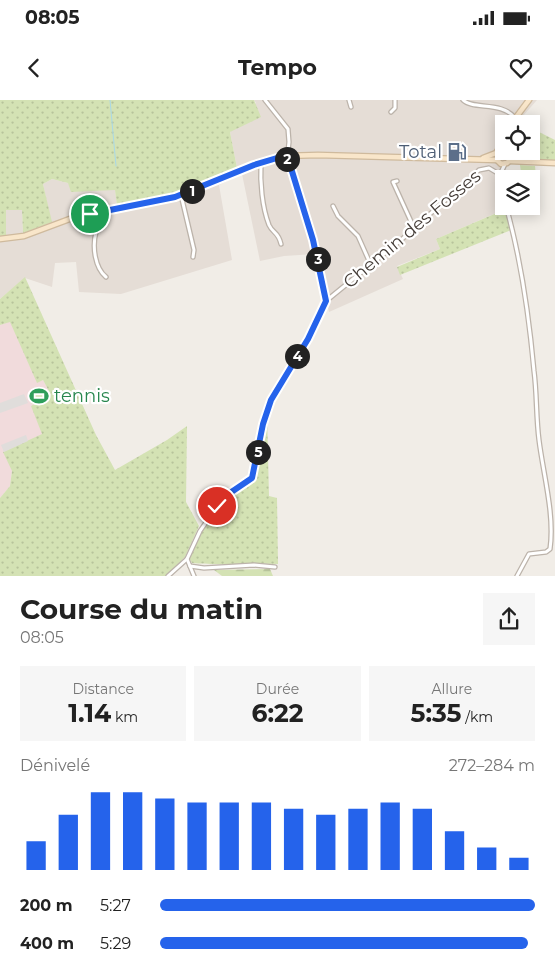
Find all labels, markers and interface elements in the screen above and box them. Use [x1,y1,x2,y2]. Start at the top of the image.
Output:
text: 08:05 [25,6,80,29]
icon: back [20,54,48,82]
text: Tempo [238,54,317,81]
icon: heart [507,54,535,82]
map controls [495,115,540,215]
button: locate [495,115,540,160]
place label: Total [399,141,442,163]
fuel station icon: Total [446,141,468,163]
pin: 2 [274,146,300,172]
text: 2 [283,150,292,168]
street label: Chemin des Fosses [339,165,485,293]
button: layers [495,170,540,215]
pin: 1 [180,178,204,204]
text: 1 [190,182,195,200]
pin [69,193,111,235]
icon: arrive [76,200,104,228]
pin: 3 [306,246,330,272]
text: 3 [314,250,323,268]
pin: 4 [284,344,310,368]
text: 4 [293,347,302,365]
sports icon: tennis [28,385,50,407]
place label: tennis [54,385,110,407]
pin: 5 [246,440,270,464]
text: 5 [254,443,263,461]
pin [196,485,238,527]
icon: check [203,492,231,520]
text: Course du matin [20,592,263,626]
button: share [483,593,535,645]
text: 08:05 [20,628,64,647]
text: Distance [72,680,134,698]
text: Durée [256,680,299,698]
text: Allure [431,680,472,698]
text: 1.14 [68,698,111,728]
text: 6:22 [252,698,303,728]
text: 5:35 [411,698,461,728]
text: km [111,708,138,726]
text: /km [461,708,493,726]
text: Dénivelé [20,756,90,775]
text: 272–284 m [449,756,535,775]
text: 200 m [20,896,72,915]
text: 5:27 [100,896,131,915]
text: 400 m [20,934,74,953]
text: 5:29 [100,934,131,953]

